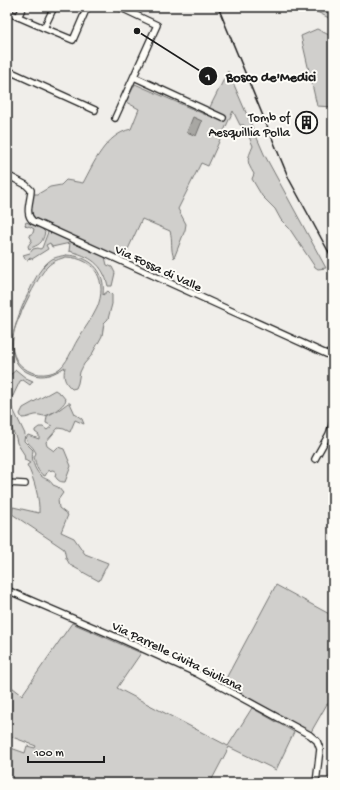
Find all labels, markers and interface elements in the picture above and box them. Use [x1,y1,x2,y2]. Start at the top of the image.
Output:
callout: Bosco de'Medici [198,63,324,89]
text: Bosco de'Medici [225,70,316,87]
text: 1 [205,71,211,85]
building icon: Tomb of Aesquillia Polla [293,110,319,136]
place label: Tomb of Aesquillia Polla [208,111,291,141]
street label: Via Fossa di Valle [111,242,204,296]
street label: Via Parrelle Civita Giuliana [108,619,245,696]
scale bar [28,738,104,764]
text: 100 m [33,747,64,761]

